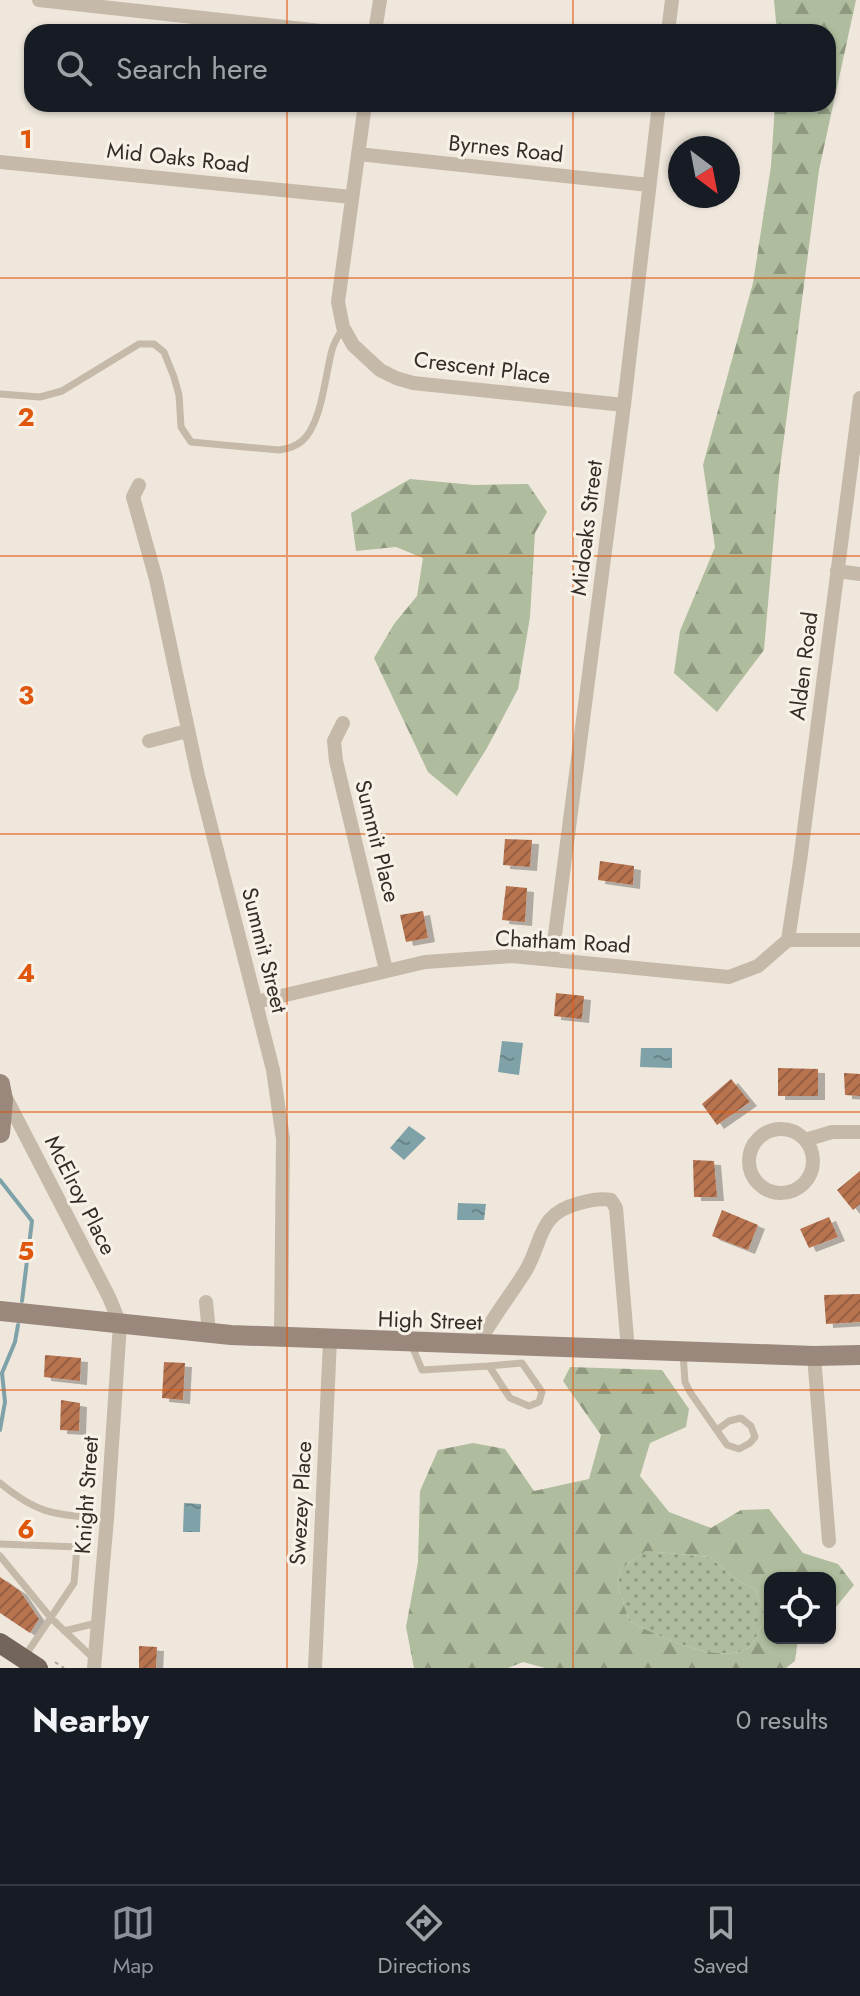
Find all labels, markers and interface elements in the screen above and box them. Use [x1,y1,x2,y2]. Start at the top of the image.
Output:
search box [24,24,836,112]
icon: search [52,46,96,90]
text: Search here [116,47,268,90]
text: 1 [19,120,33,158]
street label: Byrnes Road [447,126,565,170]
street label: Mid Oaks Road [105,134,251,180]
north arrow [668,136,740,208]
street label: Crescent Place [412,343,552,391]
text: 2 [17,398,35,436]
street label: Midoaks Street [562,458,610,598]
street label: Alden Road [780,610,826,722]
text: 3 [18,676,34,714]
street label: Summit Place [347,776,409,906]
street label: Summit Street [234,884,296,1017]
street label: Chatham Road [494,921,632,961]
text: 4 [17,954,35,992]
street label: McElroy Place [37,1130,125,1260]
text: 5 [18,1232,34,1270]
street label: High Street [377,1302,484,1338]
street label: Knight Street [66,1434,106,1555]
street label: Swezey Place [281,1440,319,1566]
text: 6 [17,1510,35,1548]
map controls [764,1572,836,1644]
button: locate [764,1572,836,1644]
text: Nearby [32,1696,149,1745]
text: 0 results [736,1701,828,1739]
tab: Map [111,1901,155,1981]
tab: Directions [378,1901,471,1981]
tab: Saved [693,1901,749,1981]

